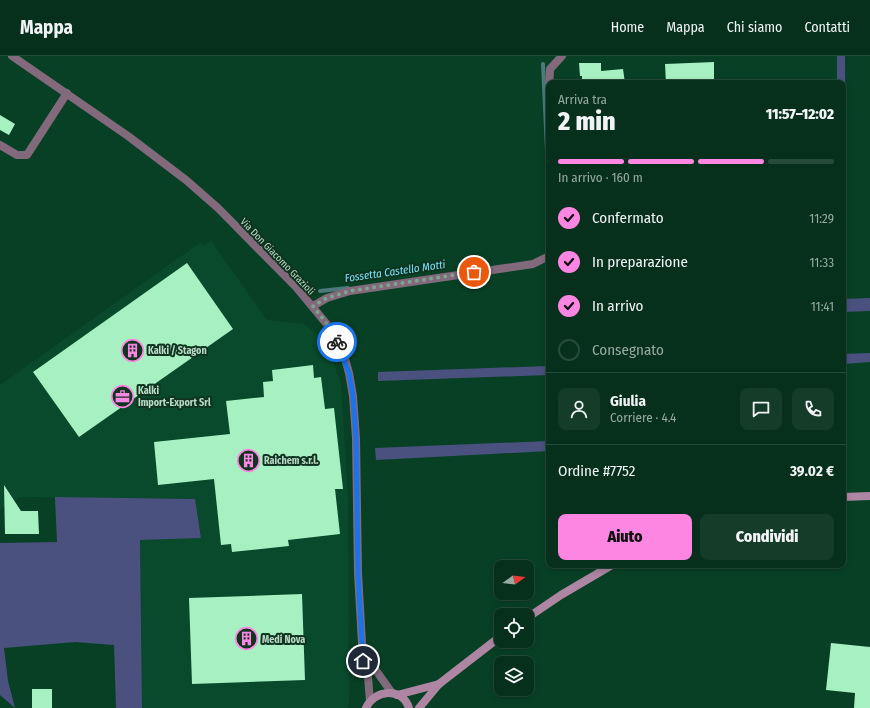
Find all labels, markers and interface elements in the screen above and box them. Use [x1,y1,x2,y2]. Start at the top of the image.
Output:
text: Mappa [20,16,73,39]
text: Home [611,19,644,36]
text: Mappa [666,19,705,36]
text: Chi siamo [727,19,782,36]
text: Contatti [804,19,850,36]
text: Arriva tra [558,92,607,107]
text: 11:57–12:02 [766,105,834,123]
text: 2 min [558,106,616,137]
text: In arrivo · 160 m [558,170,643,185]
icon: check [558,207,580,229]
text: Confermato [592,209,664,227]
text: 11:29 [809,211,834,226]
street label: Via Don Giacomo Grazioli [238,216,317,298]
icon: check [558,251,580,273]
text: In preparazione [592,253,688,271]
pin [457,255,491,289]
text: 11:33 [809,255,834,270]
water label: Fossetta Castello Motti [344,258,446,285]
icon: bag [463,261,485,283]
icon: check [558,295,580,317]
text: In arrivo [592,297,643,315]
text: 11:41 [811,299,834,314]
courier [317,322,357,362]
icon: bike [326,331,348,353]
building icon: Kalki / Stagon [120,337,146,363]
text: Consegnato [592,341,664,359]
place label: Kalki / Stagon [148,345,207,357]
office icon: Kalki Import-Export Srl [109,383,135,409]
place label: Kalki Import-Export Srl [138,385,211,409]
button: person [558,388,600,430]
button: chat [740,388,782,430]
button: phone [792,388,834,430]
text: Giulia [610,392,646,410]
text: Corriere · 4.4 [610,410,676,425]
building icon: Raichem s.r.l. [235,447,261,473]
place label: Raichem s.r.l. [264,455,319,467]
text: Ordine #7752 [558,462,635,480]
text: 39.02 € [790,462,834,480]
button: Aiuto [558,514,692,560]
button: Condividi [700,514,834,560]
north arrow [494,560,534,600]
map controls [494,560,534,696]
button: locate [494,608,534,648]
building icon: Medi Nova [234,626,260,652]
place label: Medi Nova [262,634,305,646]
pin [346,644,380,678]
icon: home [352,650,374,672]
button: layers [494,656,534,696]

